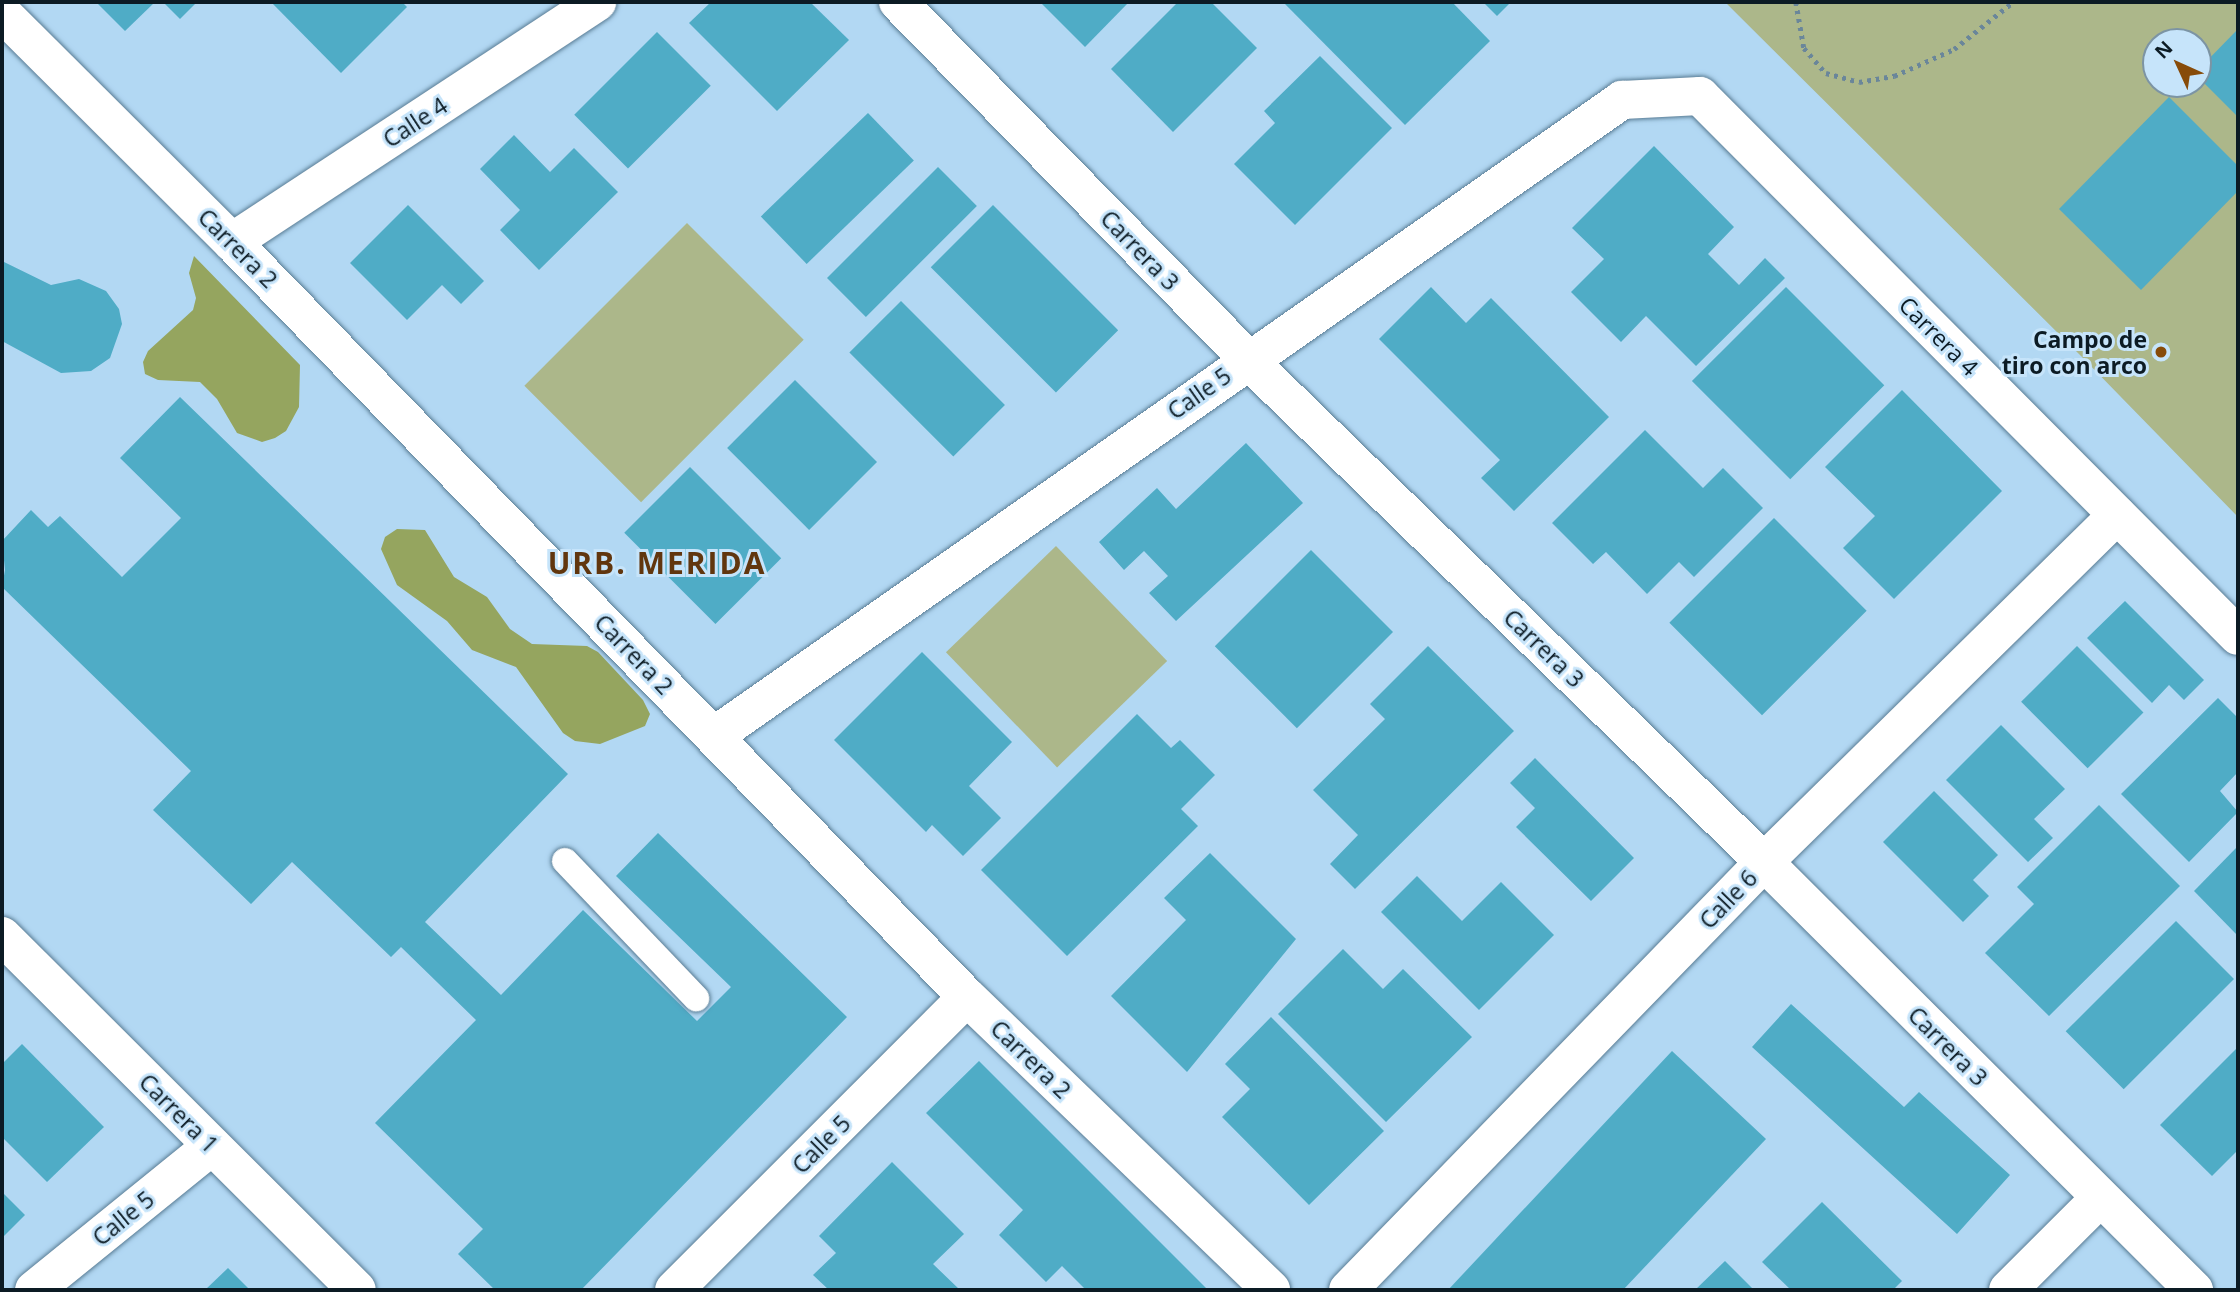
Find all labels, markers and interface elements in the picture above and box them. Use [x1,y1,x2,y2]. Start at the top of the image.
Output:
north arrow [2142,28,2212,98]
text: N [2149,35,2178,64]
street label: Calle 4 [378,91,452,153]
street label: Carrera 2 [193,203,283,293]
street label: Carrera 3 [1095,204,1185,296]
street label: Carrera 4 [1894,291,1984,381]
place label: Campo de tiro con arco [2002,325,2147,379]
marker: Campo de tiro con arco [2153,344,2169,360]
street label: Calle 5 [1162,361,1236,425]
district label: URB. MERIDA [549,545,765,581]
street label: Carrera 3 [1498,603,1590,693]
street label: Carrera 2 [589,608,679,700]
street label: Calle 6 [1693,864,1763,934]
street label: Carrera 3 [1903,1001,1993,1091]
street label: Carrera 2 [985,1014,1077,1104]
street label: Carrera 1 [134,1068,224,1158]
street label: Calle 5 [786,1109,856,1179]
street label: Calle 5 [87,1185,159,1251]

